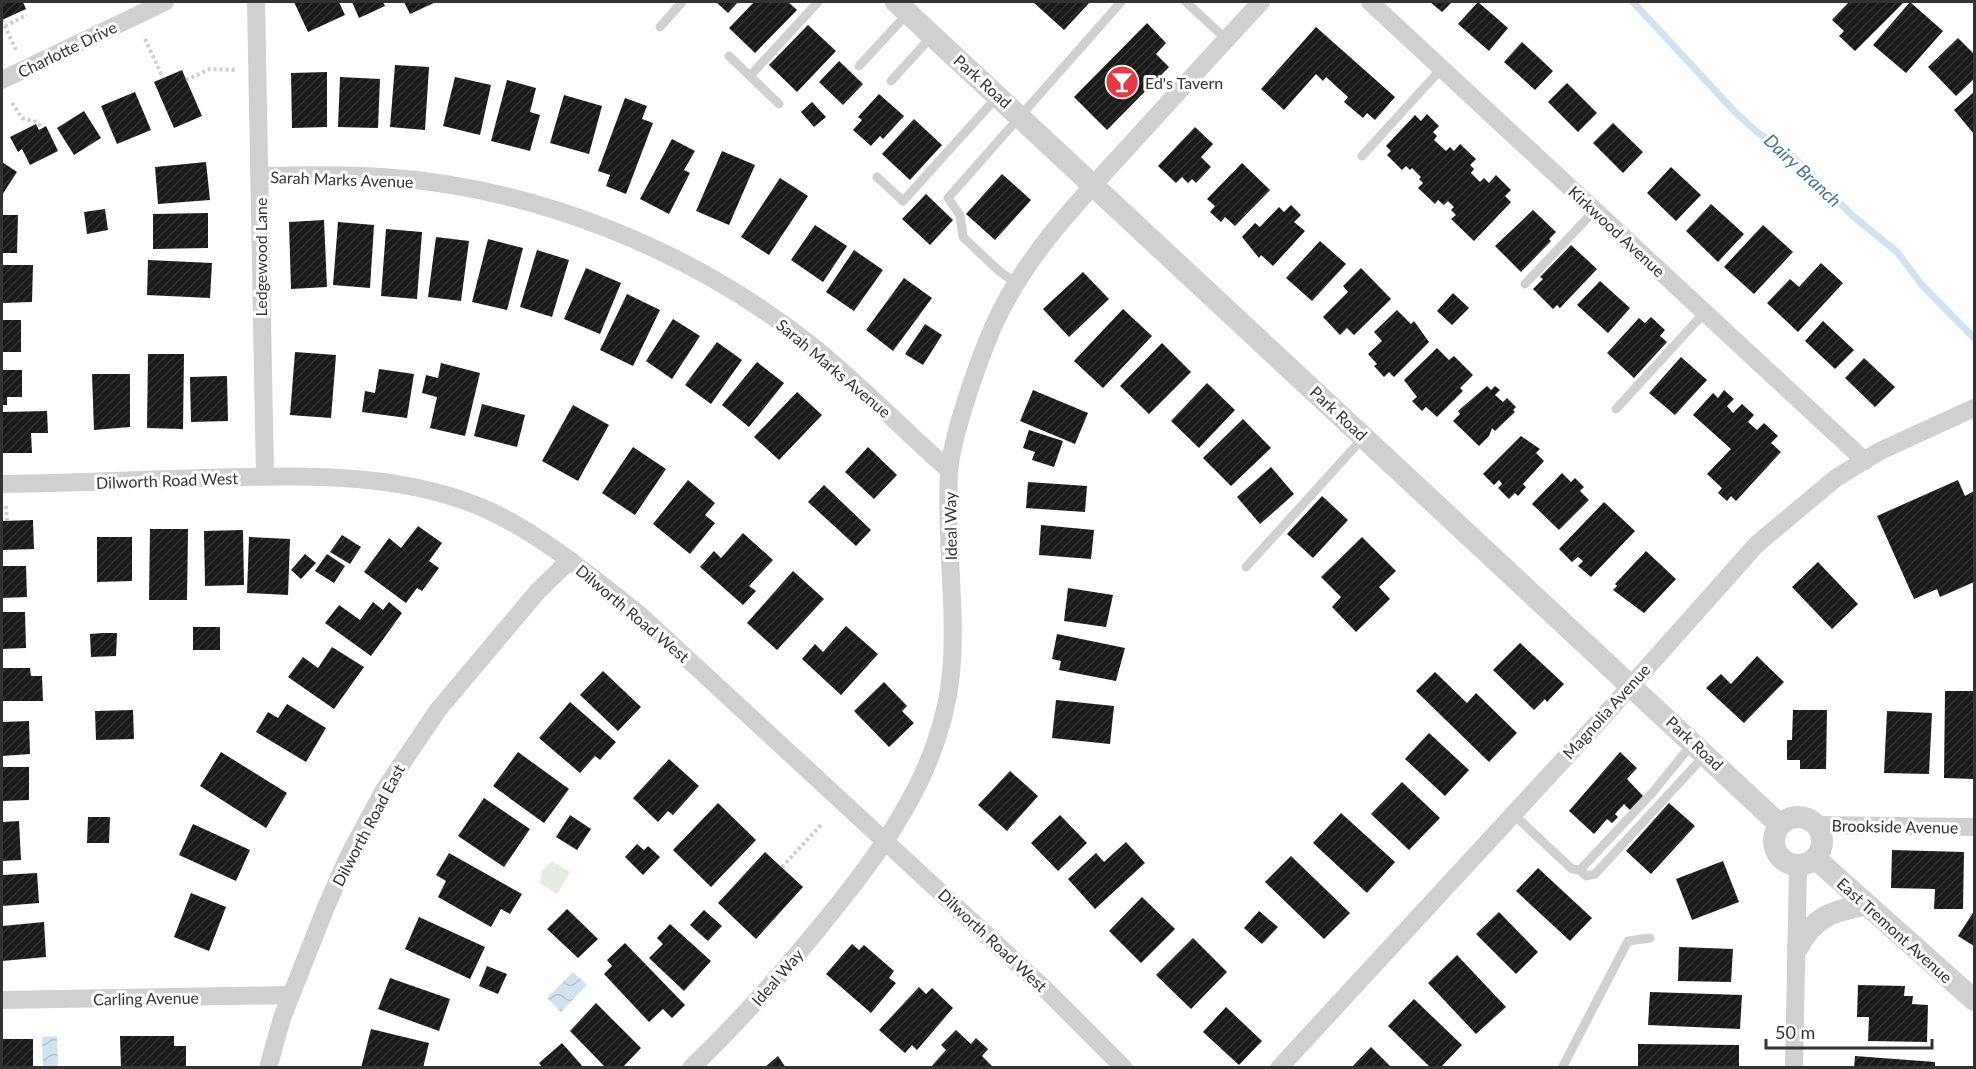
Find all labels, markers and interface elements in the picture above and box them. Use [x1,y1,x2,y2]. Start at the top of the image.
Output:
street label: Charlotte Drive [14,17,120,81]
street label: Park Road [950,50,1016,112]
bar icon: Ed's Tavern [1104,64,1140,100]
place label: Ed's Tavern [1145,73,1223,92]
water label: Dairy Branch [1760,129,1846,211]
street label: Sarah Marks Avenue [270,167,414,191]
street label: Kirkwood Avenue [1565,182,1669,280]
street label: Ledgewood Lane [251,198,270,316]
street label: Sarah Marks Avenue [773,315,895,421]
street label: Park Road [1307,382,1371,444]
street label: Dilworth Road West [96,468,238,492]
street label: Ideal Way [940,491,960,561]
street label: Dilworth Road West [573,560,694,666]
street label: Magnolia Avenue [1558,660,1654,762]
street label: Park Road [1663,712,1727,774]
street label: Dilworth Road East [328,761,408,889]
street label: Brookside Avenue [1832,815,1958,837]
street label: East Tremont Avenue [1834,873,1956,987]
street label: Dilworth Road West [935,885,1052,996]
street label: Ideal Way [747,944,807,1009]
street label: Carling Avenue [93,988,199,1008]
scale bar [1766,1012,1932,1050]
text: 50 m [1775,1021,1815,1043]

